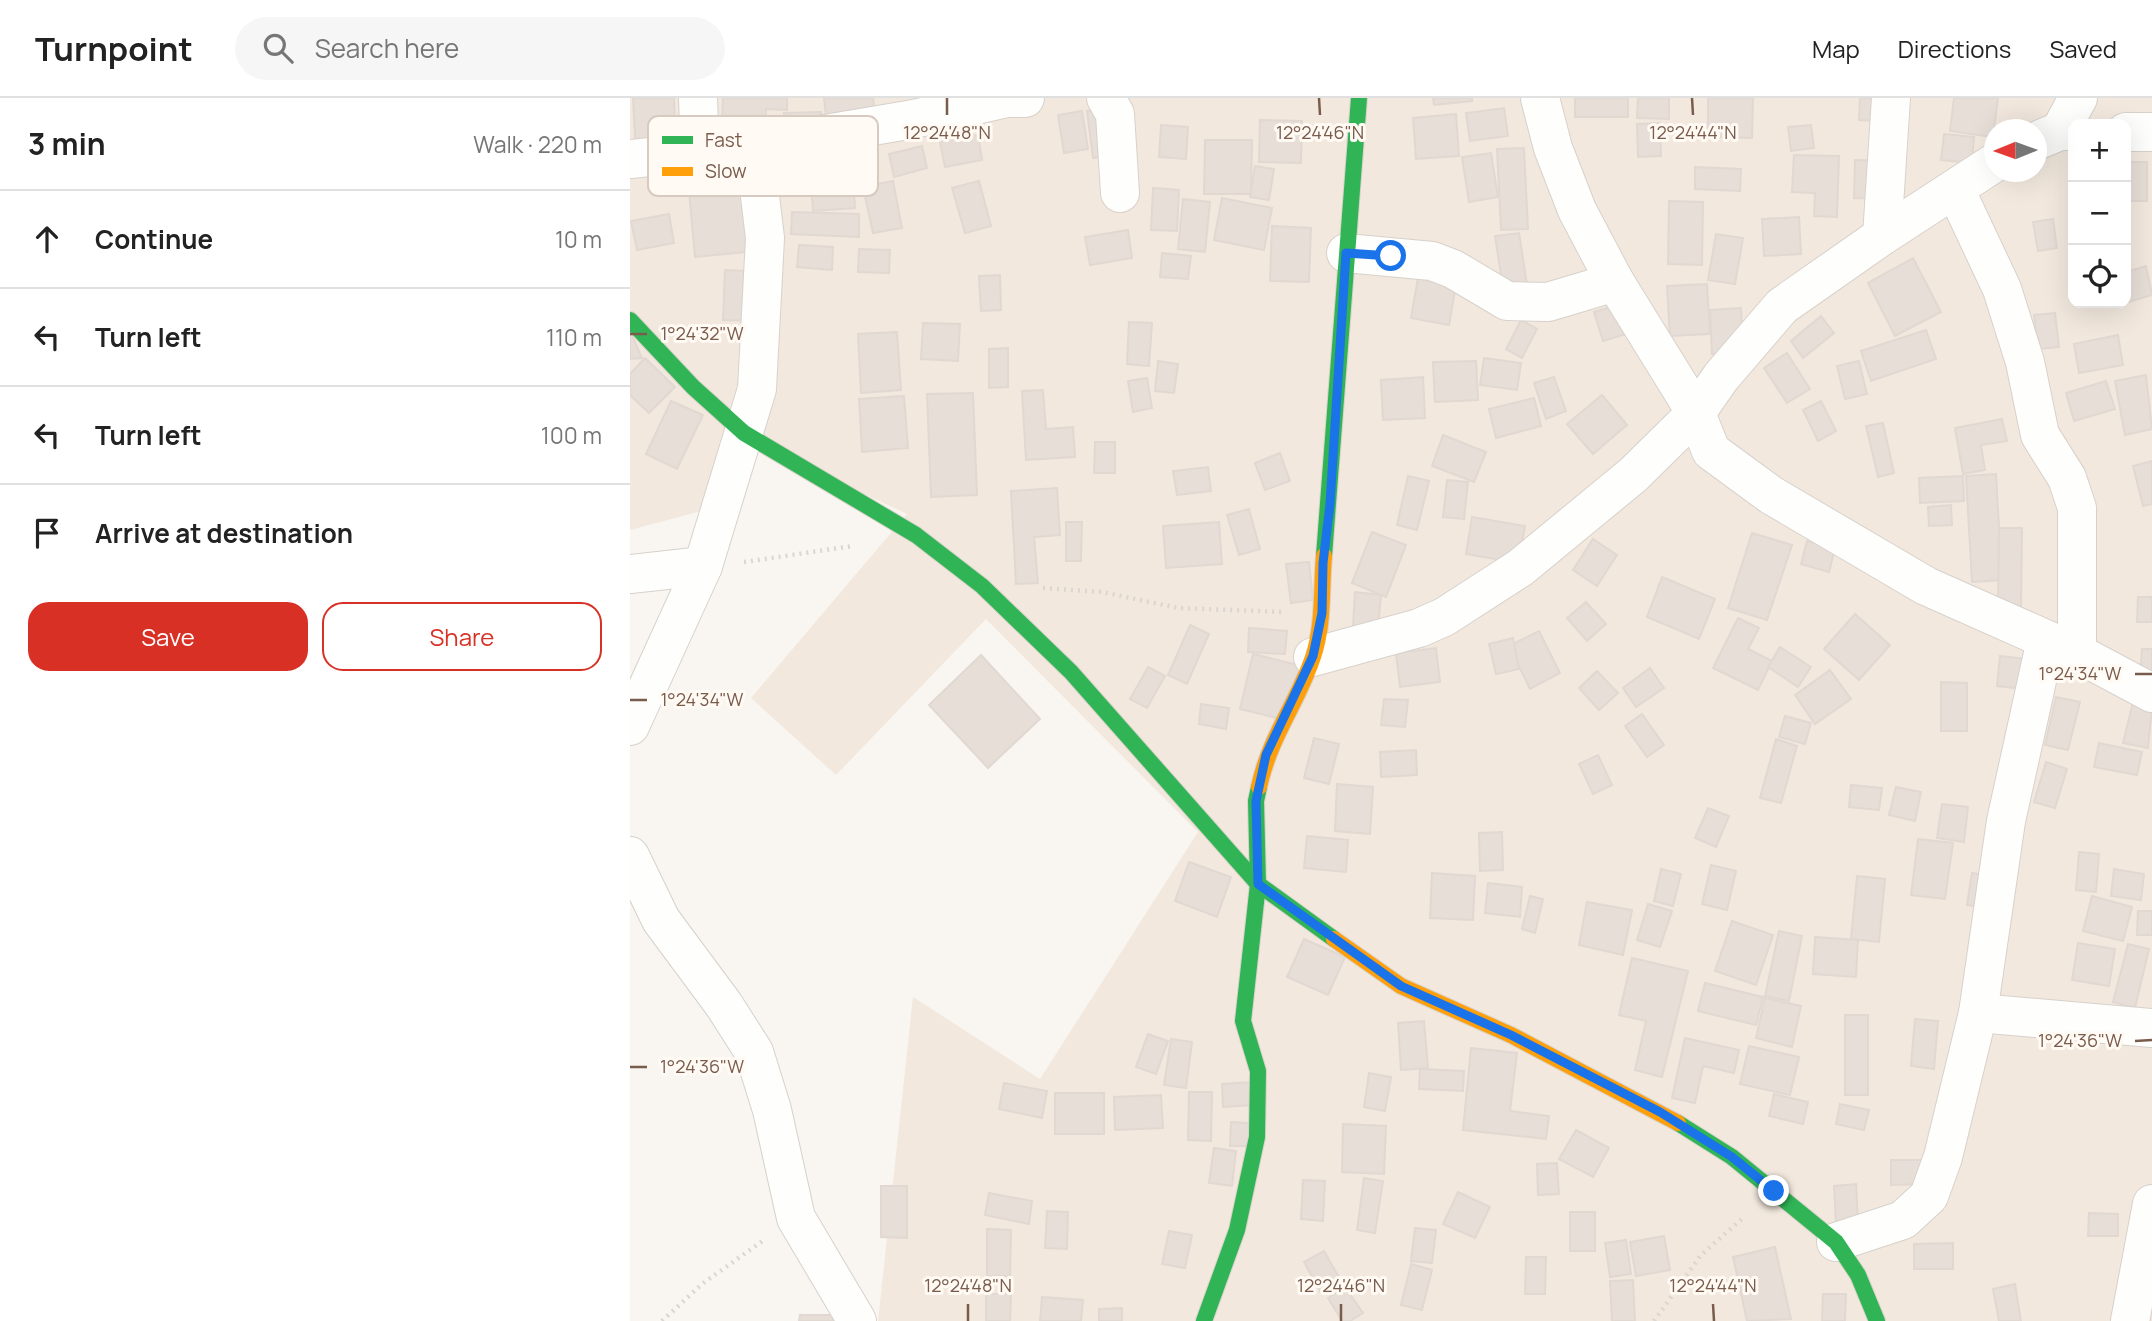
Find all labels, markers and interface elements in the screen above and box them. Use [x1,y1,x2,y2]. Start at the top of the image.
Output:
search box [235,17,725,80]
text: Turnpoint [35,26,193,71]
icon: search [259,29,297,67]
text: Search here [315,30,459,66]
text: Map [1812,32,1860,65]
text: Directions [1898,32,2011,65]
text: Saved [2049,32,2117,65]
legend [648,116,878,196]
north arrow [1984,119,2047,182]
map controls [2068,119,2131,308]
button: + [2068,119,2131,182]
text: 12°24'48"N [903,120,991,144]
text: 12°24'46"N [1276,120,1364,144]
text: 12°24'44"N [1649,120,1737,144]
text: 3 min [28,123,106,164]
text: Fast [705,127,742,153]
text: Walk · 220 m [473,128,602,160]
text: Slow [705,158,747,184]
button: − [2068,182,2131,245]
icon: ahead [28,220,66,258]
text: Continue [95,221,213,257]
text: 10 m [555,223,602,255]
route start [1375,240,1406,271]
button: locate [2068,245,2131,308]
icon: left [28,318,66,356]
text: Turn left [95,319,202,355]
text: 110 m [546,321,602,353]
text: 1°24'32"W [660,321,744,345]
icon: left [28,416,66,454]
text: Turn left [95,417,202,453]
text: 100 m [541,419,602,451]
icon: arrive [28,514,66,552]
text: Arrive at destination [95,515,353,551]
button: Save [28,602,308,671]
button: Share [322,602,602,671]
text: 1°24'34"W [2039,661,2122,685]
text: 1°24'34"W [661,687,744,711]
text: 1°24'36"W [2038,1028,2122,1052]
text: 1°24'36"W [660,1054,744,1078]
route end [1758,1175,1789,1206]
text: 12°24'48"N [924,1273,1012,1297]
text: 12°24'46"N [1297,1273,1385,1297]
text: 12°24'44"N [1669,1273,1757,1297]

